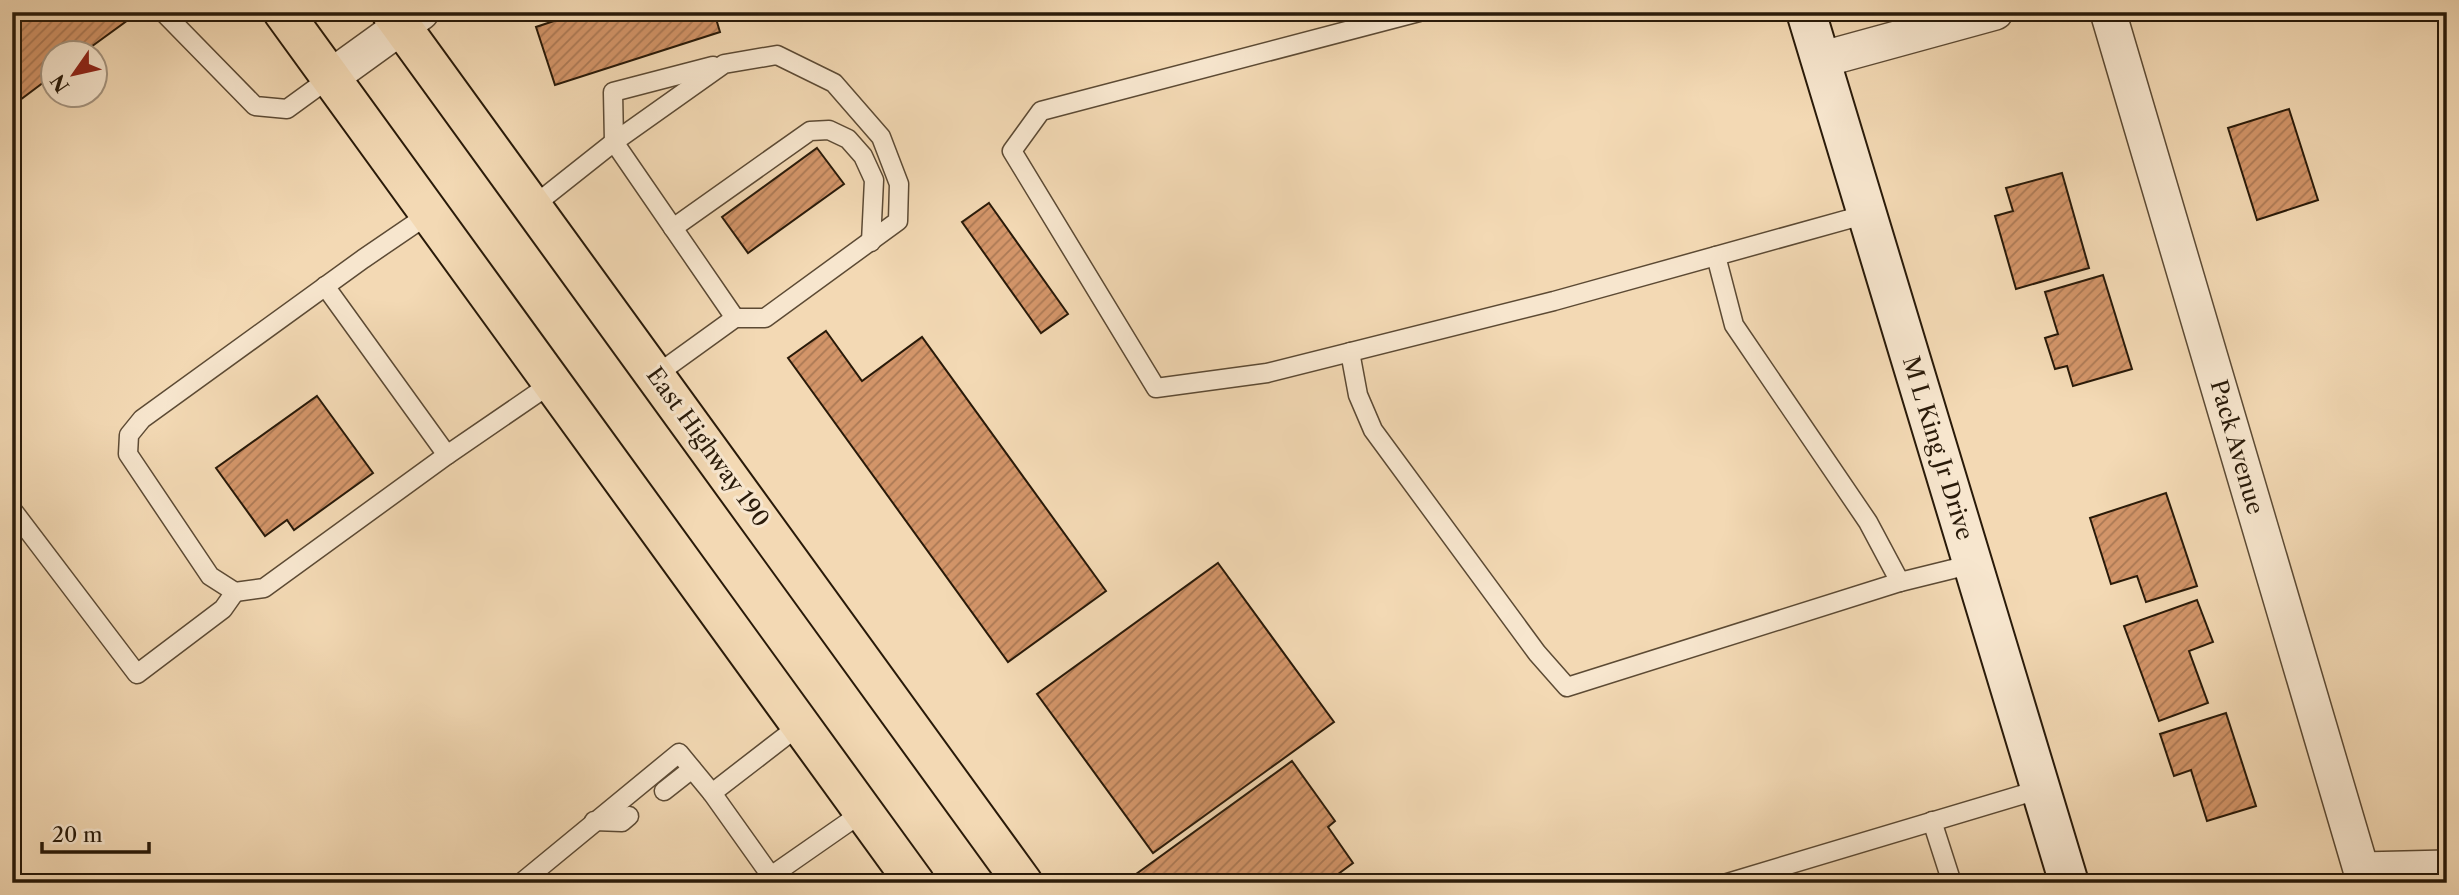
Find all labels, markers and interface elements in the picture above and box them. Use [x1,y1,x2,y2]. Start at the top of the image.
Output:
north arrow [38,38,108,108]
text: N [46,70,74,97]
street label: M L King Jr Drive [1897,353,1979,543]
street label: East Highway 190 [641,362,775,532]
street label: Pack Avenue [2204,376,2270,518]
scale bar [42,811,149,855]
text: 20 m [52,822,103,847]

